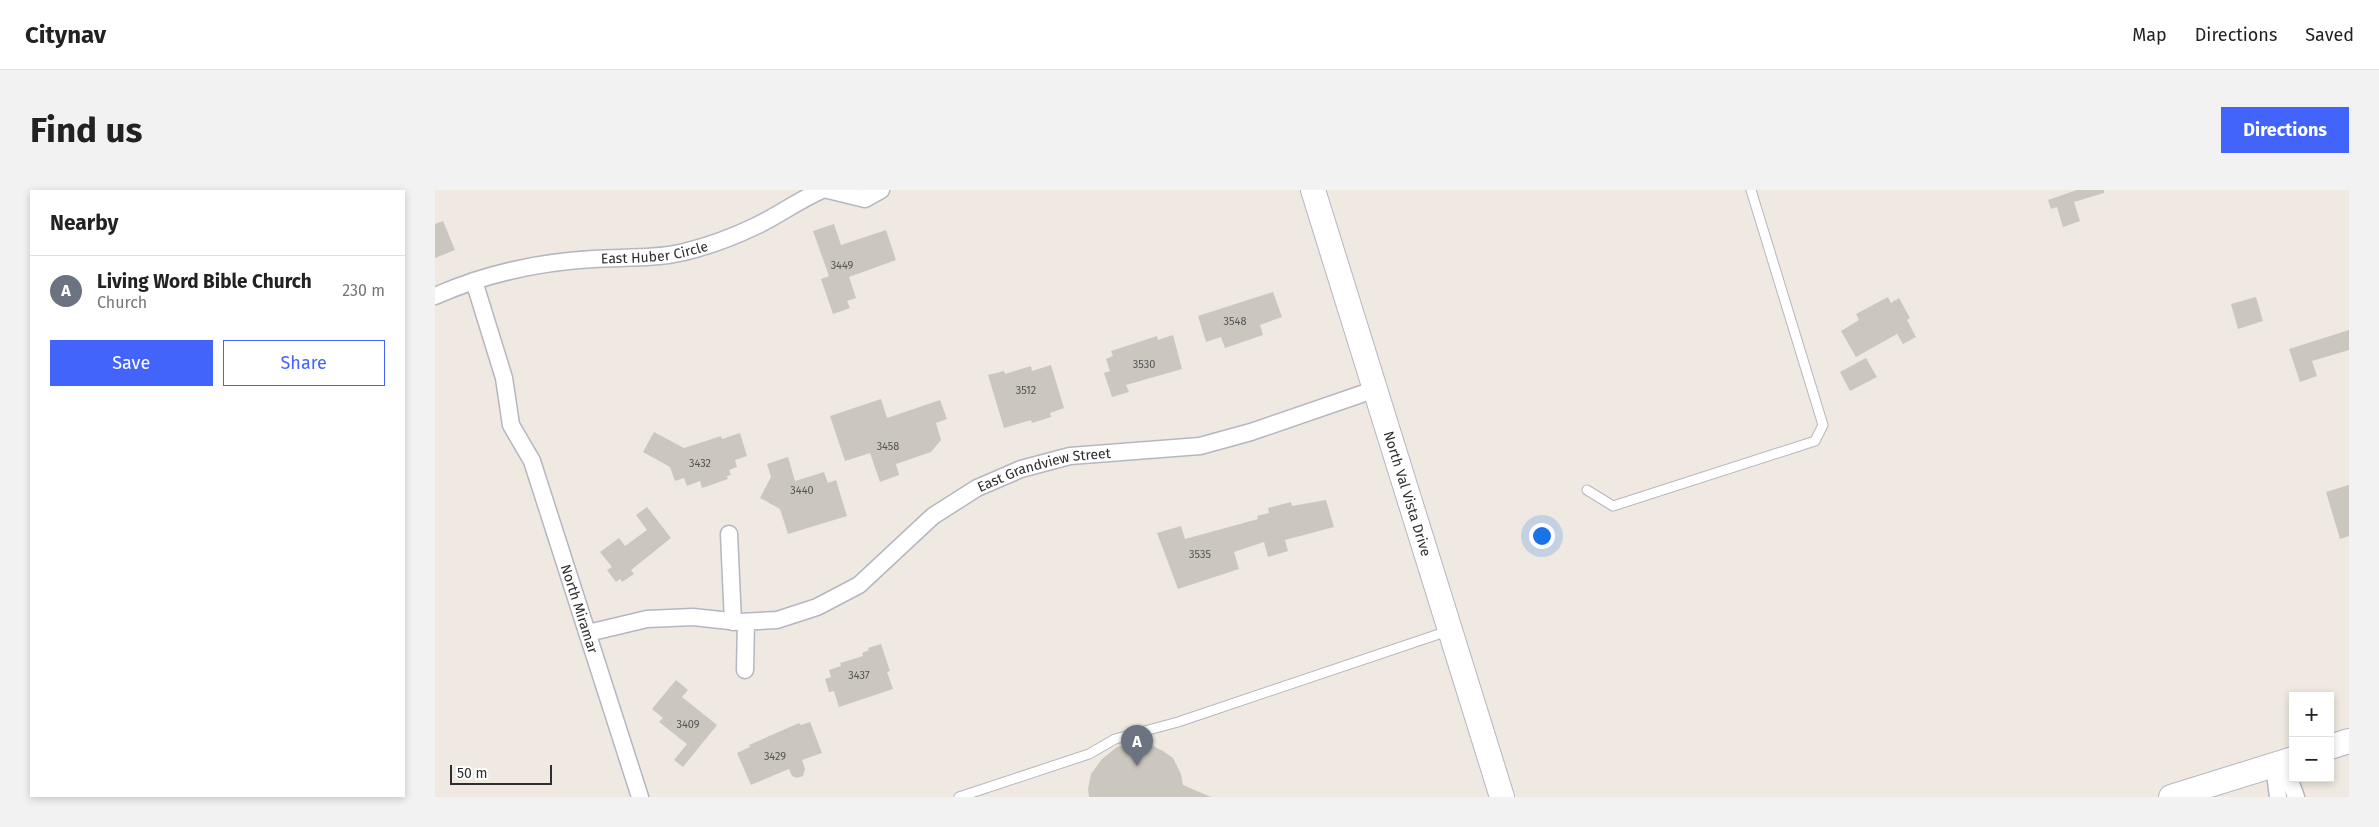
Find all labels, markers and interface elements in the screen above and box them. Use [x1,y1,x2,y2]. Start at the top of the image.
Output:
text: Citynav [25,21,106,49]
text: Map [2132,24,2167,46]
text: Directions [2195,24,2277,46]
text: Saved [2305,24,2354,46]
button: Directions [2221,107,2349,153]
text: Find us [30,109,142,151]
text: Nearby [50,210,118,236]
street label: East Huber Circle [601,237,710,267]
house number: 3449 [831,259,854,272]
text: Living Word Bible Church [97,270,312,293]
text: A [61,281,71,300]
text: 230 m [342,281,385,300]
text: Church [97,293,147,312]
house number: 3548 [1224,315,1246,328]
button: Save [50,340,213,386]
button: Share [223,340,385,386]
house number: 3530 [1133,358,1155,371]
house number: 3512 [1016,384,1036,397]
street label: North Val Vista Drive [1380,429,1435,558]
house number: 3458 [877,440,899,453]
street label: East Grandview Street [975,444,1112,495]
house number: 3432 [689,457,711,470]
house number: 3440 [790,484,814,497]
your location [1529,523,1555,549]
house number: 3535 [1189,548,1211,561]
street label: North Miramar [557,562,602,656]
house number: 3437 [848,669,870,682]
map controls [2289,692,2334,782]
button: + [2289,692,2334,737]
house number: 3409 [676,718,700,731]
pin: A [1121,725,1153,766]
button: − [2289,737,2334,782]
house number: 3429 [764,750,786,763]
scale bar [450,762,553,785]
text: 50 m [457,765,488,782]

